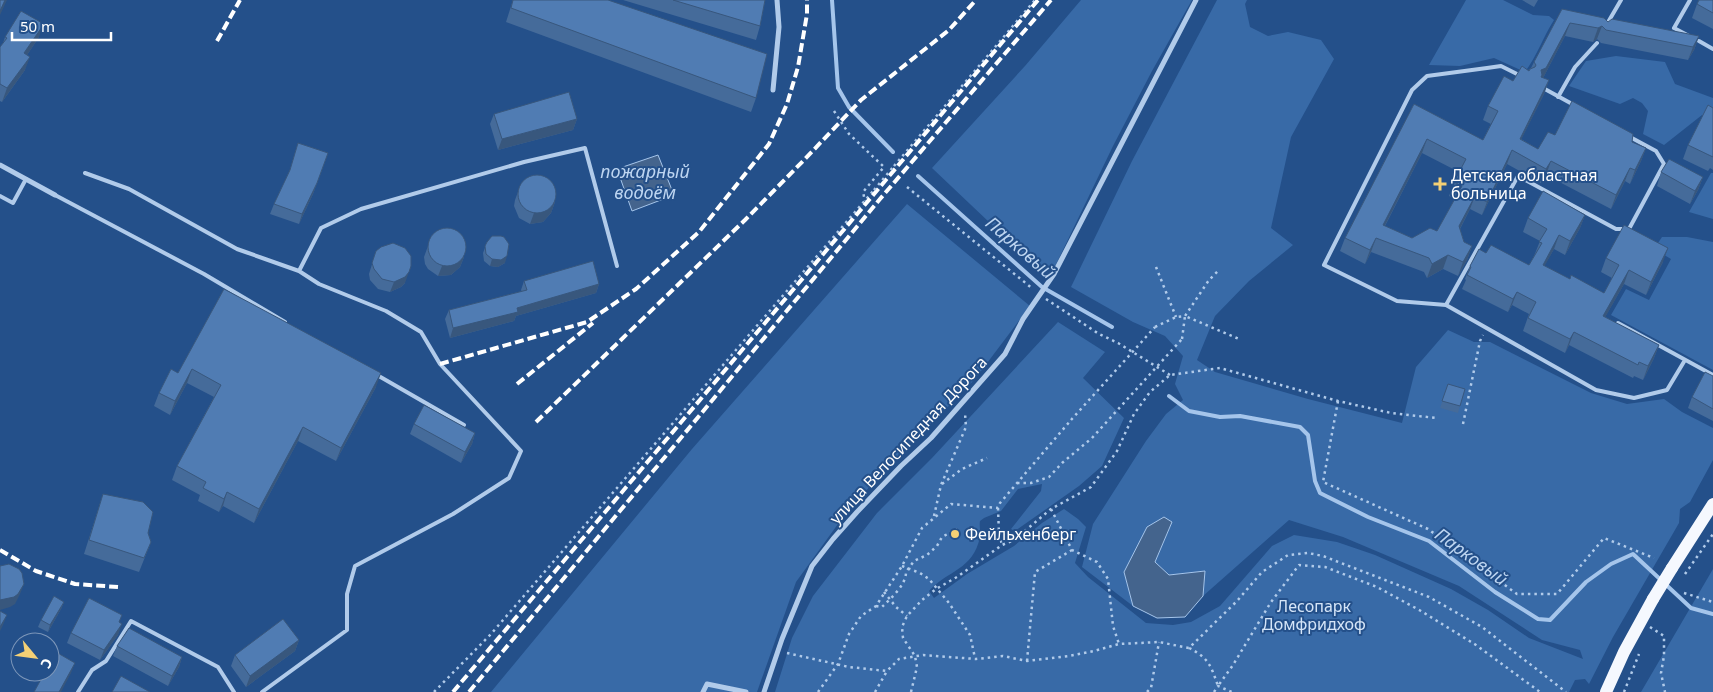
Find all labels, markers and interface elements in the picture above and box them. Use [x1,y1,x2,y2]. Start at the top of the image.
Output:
scale bar [12,10,111,42]
text: 50 m [20,16,55,36]
water label: пожарный водоём [600,159,690,204]
place label: Детская областная больница [1451,164,1598,204]
marker: Детская областная больница [1433,177,1447,191]
water label: Парковый [981,211,1060,284]
street label: улица Велосипедная Дорога [824,351,992,529]
water label: Парковый [1431,522,1513,591]
place label: Фейльхенберг [965,523,1076,545]
marker: Фейльхенберг [949,528,961,540]
park label: Лесопарк Домфридхоф [1262,595,1366,635]
north arrow [10,632,60,682]
text: С [36,655,57,672]

